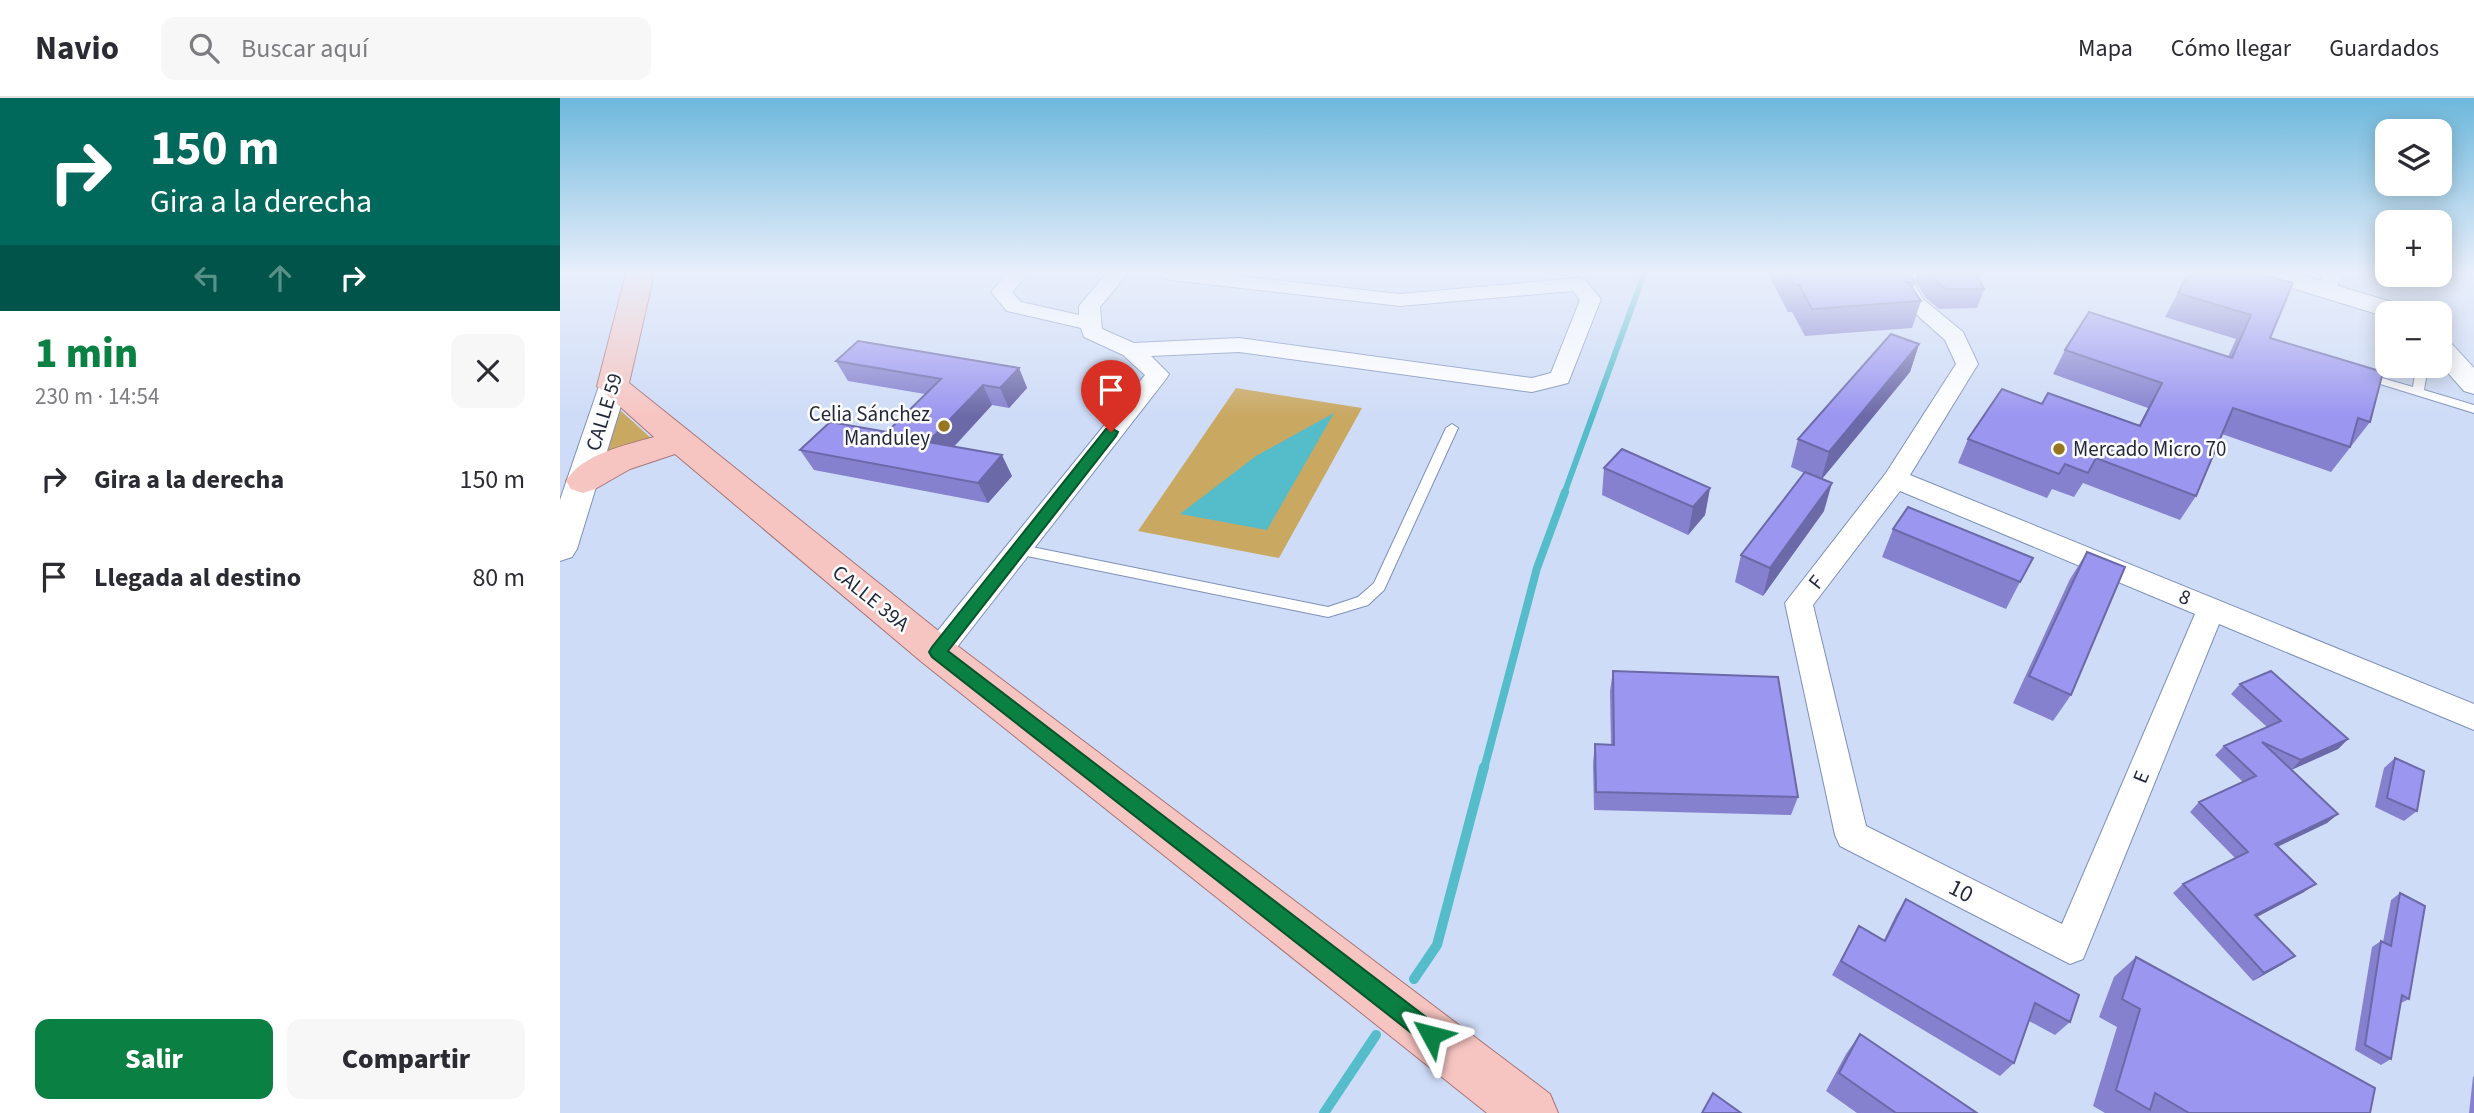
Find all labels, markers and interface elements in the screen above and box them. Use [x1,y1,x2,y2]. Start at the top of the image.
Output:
search box [161,17,651,80]
text: Navio [35,25,119,72]
icon: search [185,29,223,67]
text: Buscar aquí [241,30,368,67]
text: Mapa [2078,31,2133,66]
text: Cómo llegar [2171,31,2291,66]
text: Guardados [2329,31,2439,66]
text: 150 m [150,114,279,184]
map controls [2375,119,2452,378]
button: layers [2375,119,2452,196]
icon: right [35,126,126,217]
text: Gira a la derecha [150,179,372,225]
button: + [2375,210,2452,287]
icon: left [188,259,226,297]
icon: ahead [261,259,299,297]
icon: right [334,259,372,297]
button: − [2375,301,2452,378]
text: 1 min [35,324,138,384]
button: close [451,334,525,408]
pin [1081,360,1141,432]
street label: CALLE 59 [578,369,630,455]
icon: arrive [1092,371,1130,409]
text: 230 m · 14:54 [35,380,159,413]
place label: Celia Sánchez Manduley [809,399,930,453]
marker: Celia Sánchez Manduley [936,418,952,434]
place label: Mercado Micro 70 [2073,434,2227,464]
marker: Mercado Micro 70 [2051,441,2067,457]
icon: right [35,460,73,498]
text: Gira a la derecha [94,461,284,498]
text: 150 m [459,461,525,498]
icon: arrive [35,558,73,596]
street label: CALLE 39A [826,558,916,639]
text: Llegada al destino [94,559,301,596]
text: 80 m [472,559,525,596]
street label: F [1801,569,1831,595]
street label: 8 [2175,581,2195,613]
street label: E [2125,766,2157,788]
street label: 10 [1942,870,1980,912]
position arrow [1394,998,1468,1072]
button: Salir [35,1019,273,1099]
button: Compartir [287,1019,525,1099]

